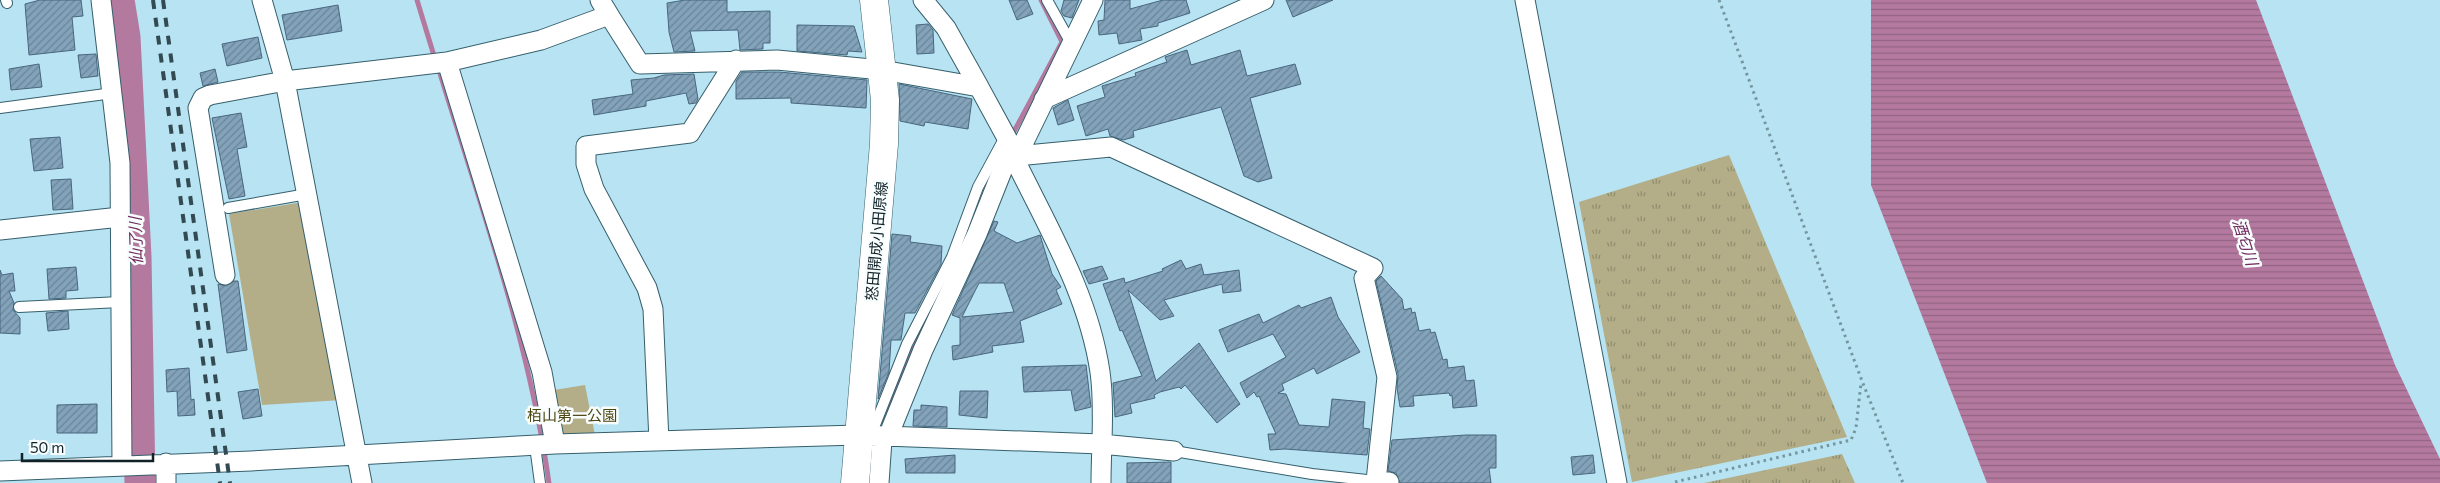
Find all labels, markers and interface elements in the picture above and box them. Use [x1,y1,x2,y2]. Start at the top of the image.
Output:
street label: 怒田開成小田原線 [862,180,890,302]
water label: 仙了川 [125,215,145,265]
water label: 酒匂川 [2230,216,2263,270]
park label: 栢山第一公園 [527,406,617,424]
scale bar [22,430,154,462]
text: 50 m [30,438,64,456]

